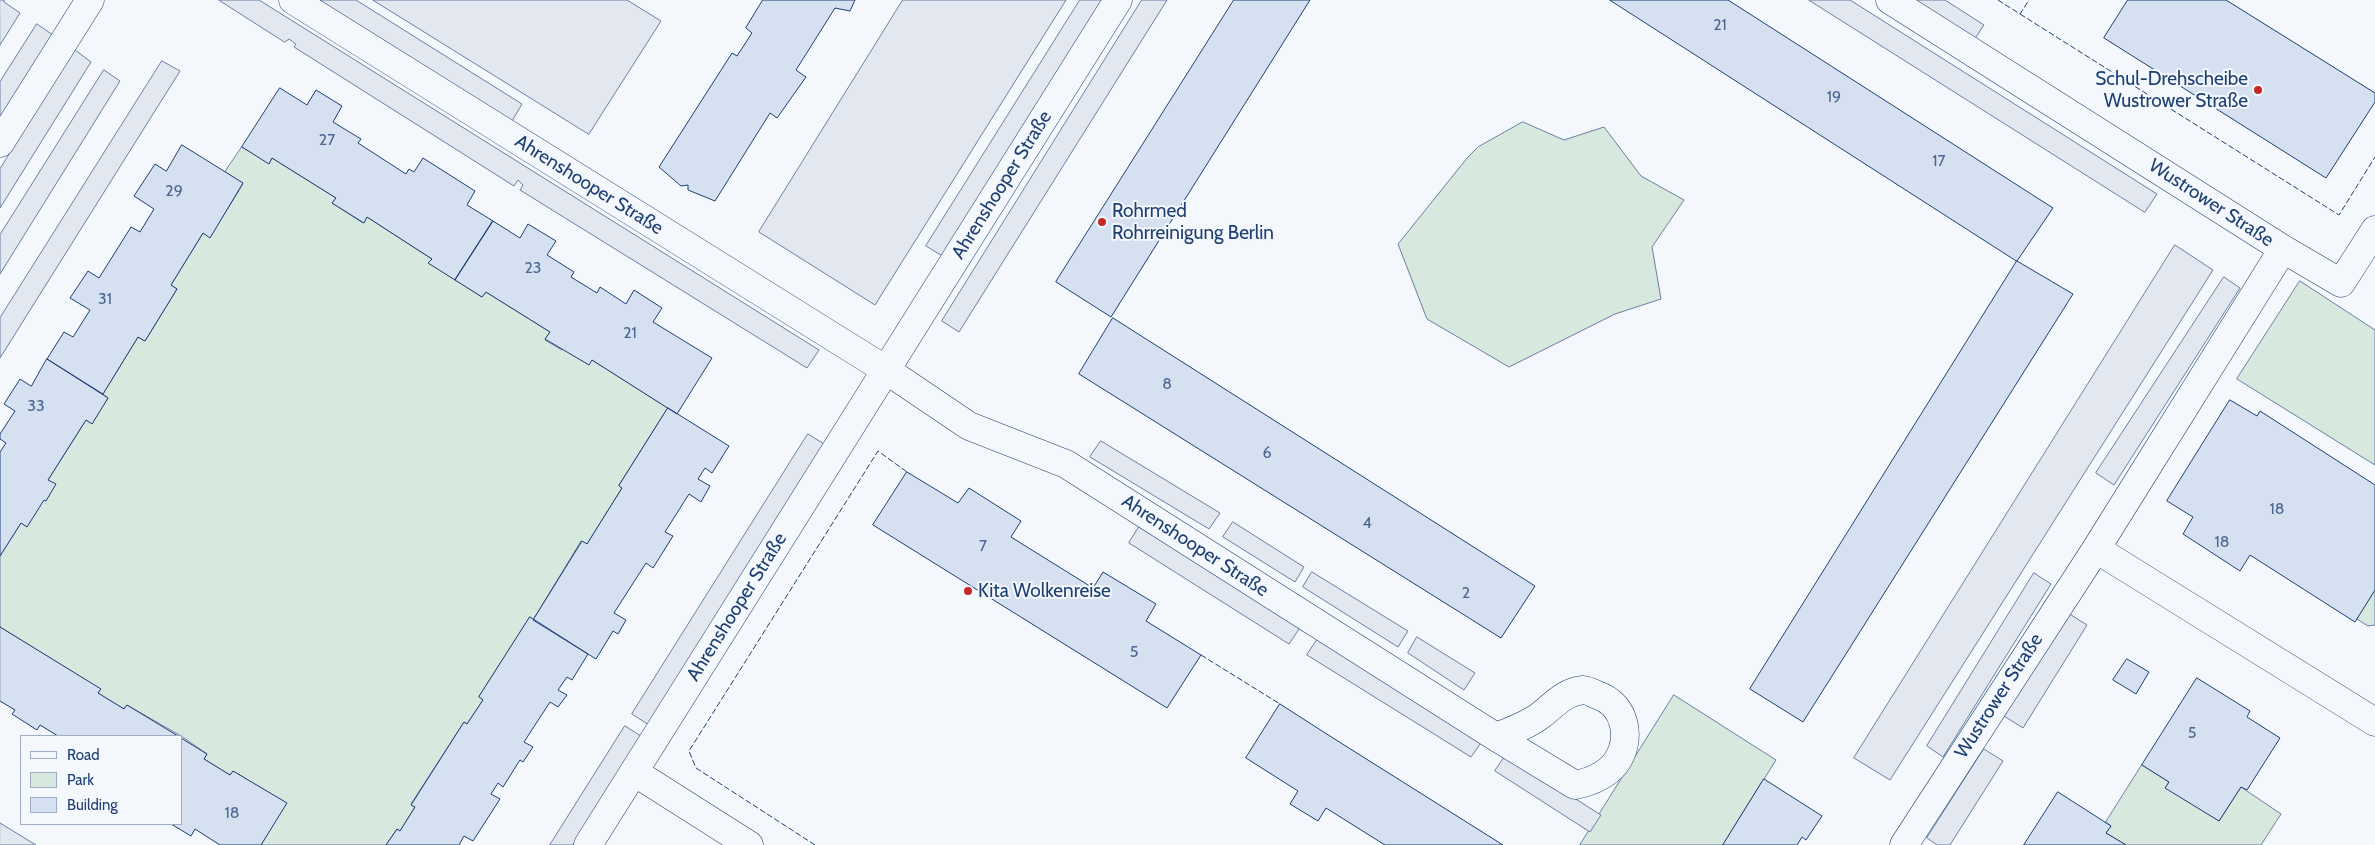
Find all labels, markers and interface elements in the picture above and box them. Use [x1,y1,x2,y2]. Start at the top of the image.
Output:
house number: 21 [1713,15,1727,35]
place label: Schul-Drehscheibe Wustrower Straße [2095,68,2248,112]
marker: Schul-Drehscheibe Wustrower Straße [2252,84,2264,96]
house number: 19 [1827,87,1841,107]
street label: Ahrenshooper Straße [947,107,1057,263]
house number: 27 [319,130,335,150]
street label: Ahrenshooper Straße [511,130,667,240]
house number: 17 [1932,151,1946,171]
street label: Wustrower Straße [2144,154,2278,252]
house number: 29 [165,181,183,201]
place label: Rohrmed Rohrreinigung Berlin [1112,200,1274,244]
marker: Rohrmed Rohrreinigung Berlin [1096,216,1108,228]
house number: 23 [524,258,542,278]
house number: 31 [98,289,112,309]
house number: 21 [623,323,637,343]
house number: 8 [1162,374,1172,394]
house number: 33 [27,396,45,416]
house number: 6 [1262,443,1272,463]
street label: Ahrenshooper Straße [1117,490,1273,602]
house number: 18 [2270,499,2284,519]
house number: 4 [1362,513,1372,533]
street label: Ahrenshooper Straße [682,529,792,685]
house number: 18 [2215,532,2229,552]
house number: 7 [979,536,987,556]
place label: Kita Wolkenreise [978,580,1111,602]
house number: 2 [1462,583,1470,603]
marker: Kita Wolkenreise [962,585,974,597]
street label: Wustrower Straße [1950,629,2048,763]
house number: 5 [1130,642,1138,662]
house number: 5 [2188,723,2196,743]
legend [20,735,182,825]
text: Road [67,746,100,764]
text: Park [67,771,94,789]
text: Building [67,796,118,814]
house number: 18 [225,803,239,823]

